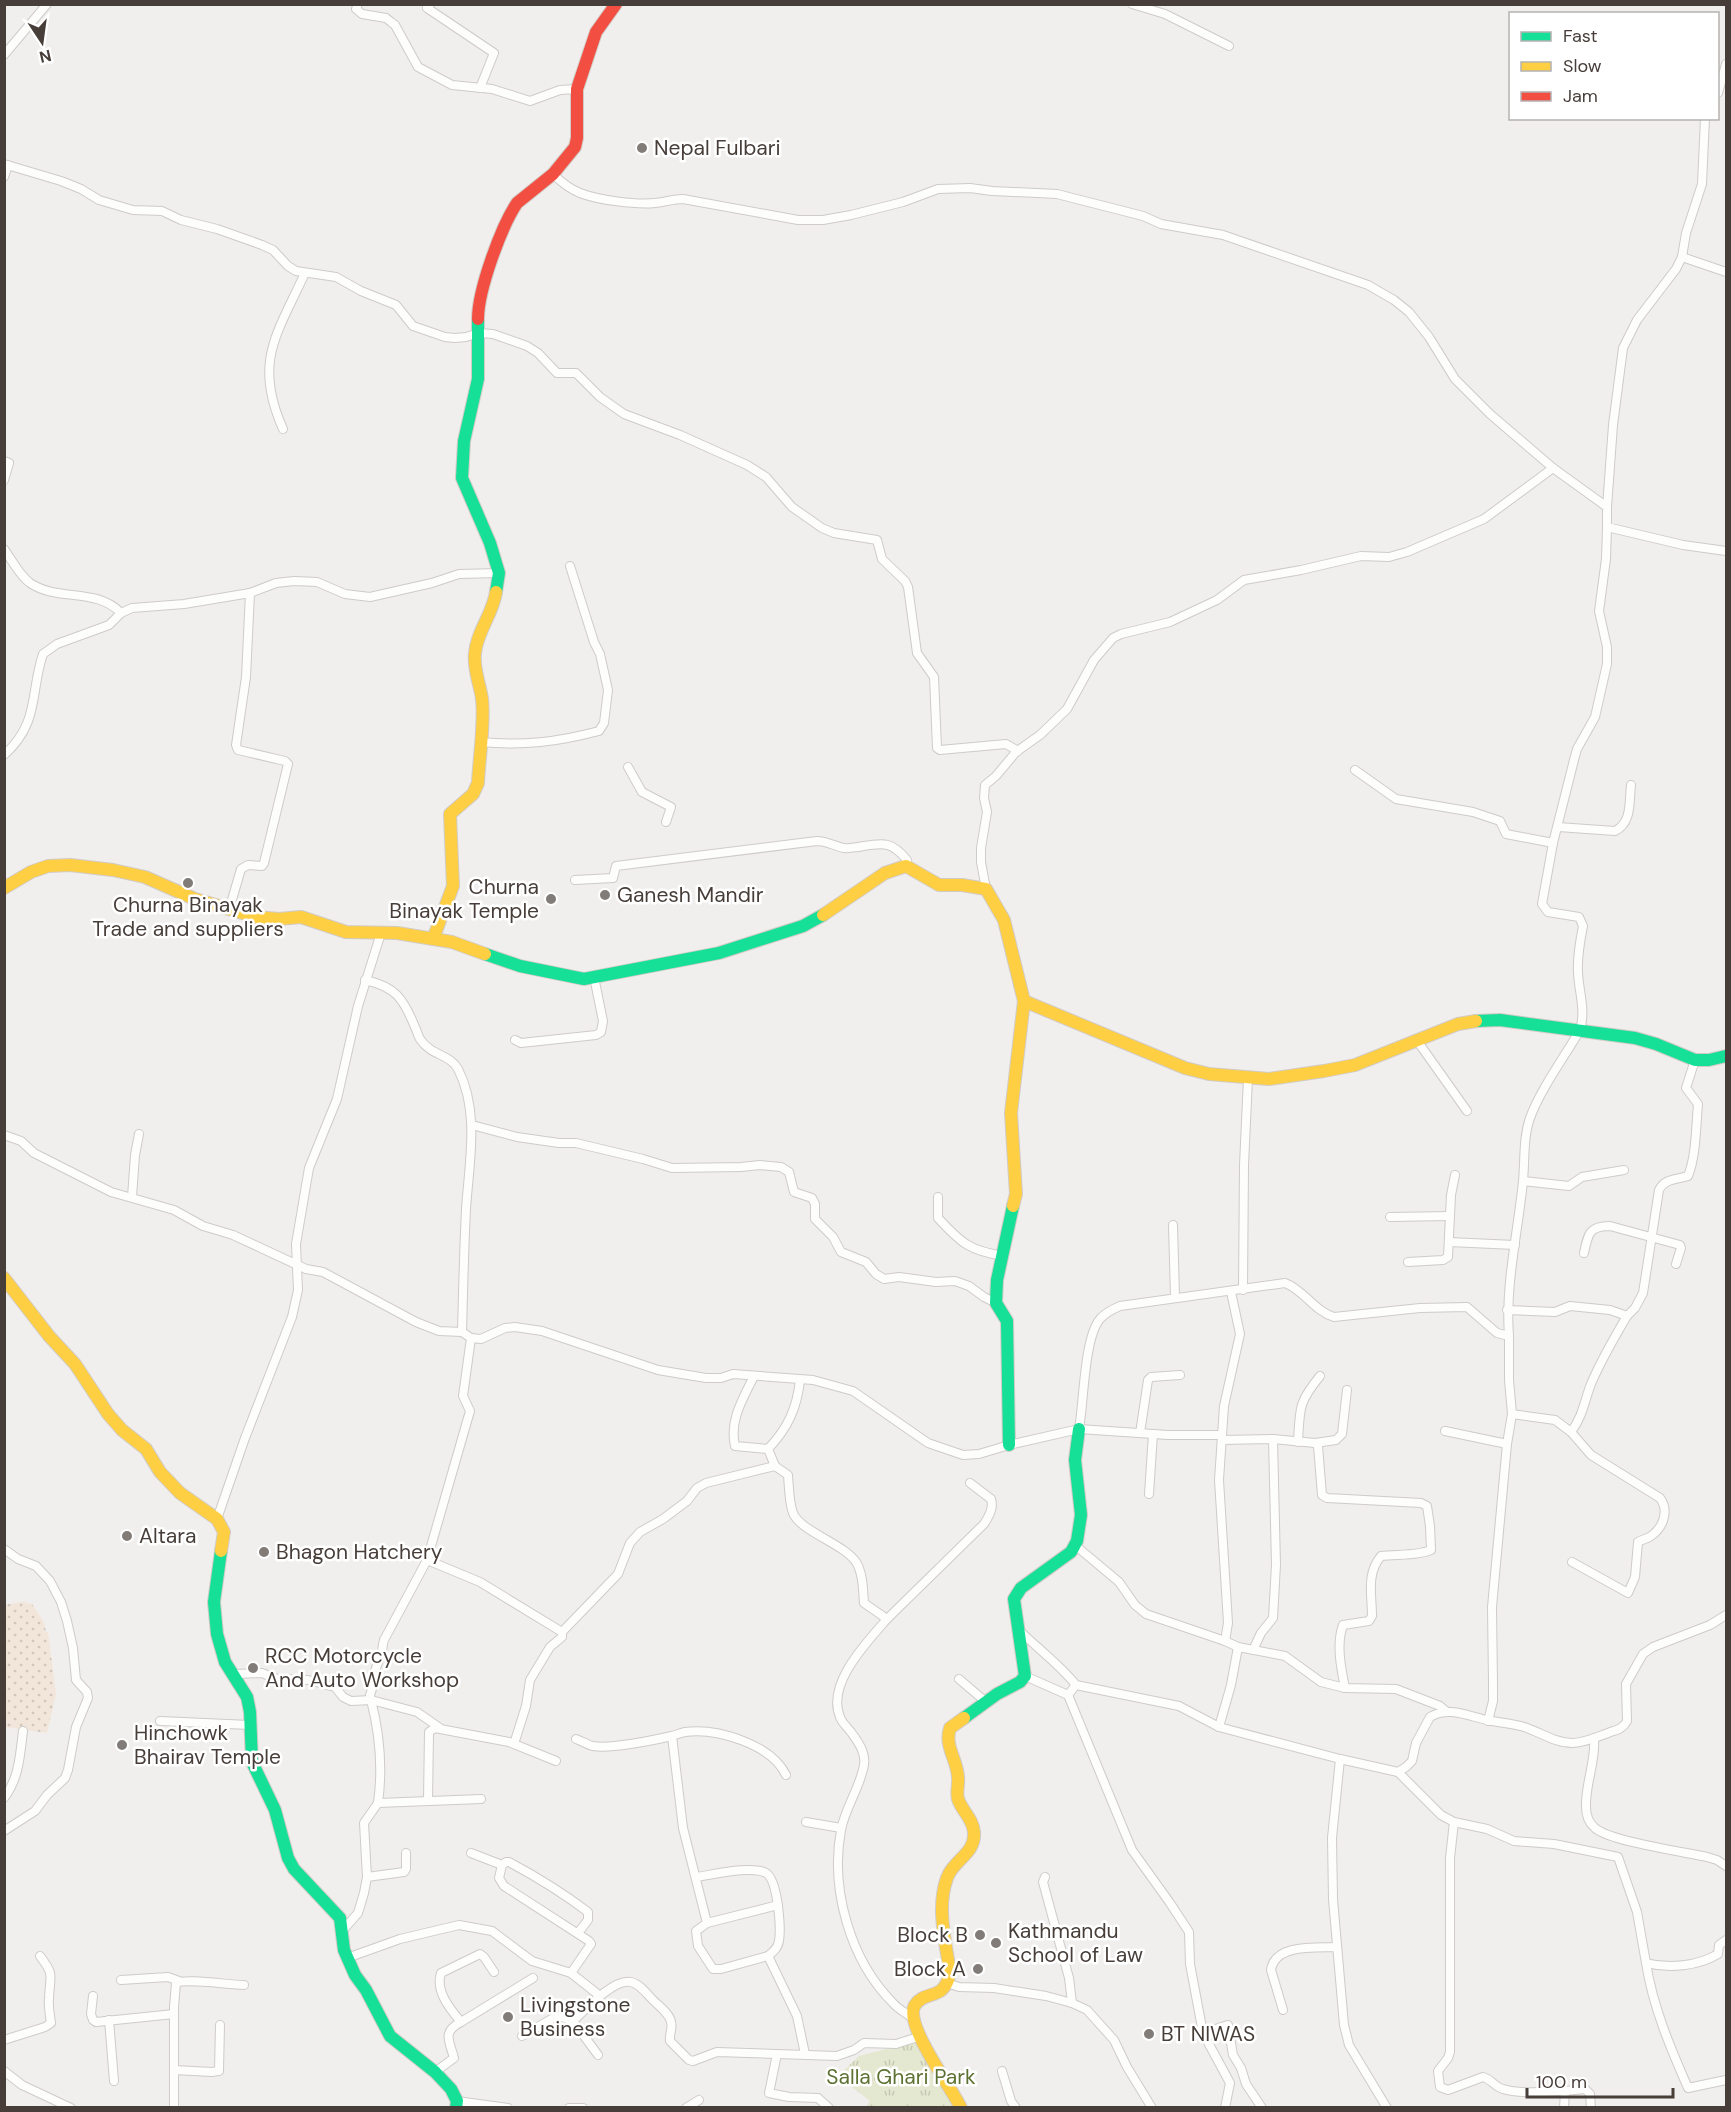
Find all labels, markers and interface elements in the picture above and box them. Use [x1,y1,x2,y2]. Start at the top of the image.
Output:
north arrow [12,12,72,72]
legend [1509,12,1719,120]
text: Fast [1563,24,1598,48]
text: N [37,45,53,68]
text: Slow [1563,54,1602,78]
text: Jam [1563,84,1598,108]
place label: Nepal Fulbari [654,134,781,162]
marker: Nepal Fulbari [635,141,649,155]
place label: Churna Binayak Temple [389,873,539,925]
marker: Churna Binayak Trade and suppliers [181,876,195,890]
place label: Ganesh Mandir [617,881,764,909]
marker: Ganesh Mandir [598,888,612,902]
place label: Churna Binayak Trade and suppliers [92,891,284,943]
marker: Churna Binayak Temple [544,892,558,906]
place label: Altara [139,1522,196,1550]
marker: Altara [120,1529,134,1543]
place label: Bhagon Hatchery [276,1538,443,1566]
marker: Bhagon Hatchery [257,1545,271,1559]
place label: RCC Motorcycle And Auto Workshop [265,1642,459,1694]
marker: RCC Motorcycle And Auto Workshop [246,1661,260,1675]
place label: Hinchowk Bhairav Temple [134,1719,281,1771]
marker: Hinchowk Bhairav Temple [115,1738,129,1752]
place label: Kathmandu School of Law [1008,1917,1143,1969]
place label: Block B [897,1921,968,1949]
marker: Block B [973,1928,987,1942]
marker: Kathmandu School of Law [989,1936,1003,1950]
place label: Block A [894,1955,966,1983]
marker: Block A [971,1962,985,1976]
place label: Livingstone Business [520,1991,631,2043]
marker: Livingstone Business [501,2010,515,2024]
place label: BT NIWAS [1161,2020,1255,2048]
marker: BT NIWAS [1142,2027,1156,2041]
scale bar [1527,2061,1672,2099]
park label: Salla Ghari Park [826,2063,976,2091]
text: 100 m [1536,2070,1587,2094]

